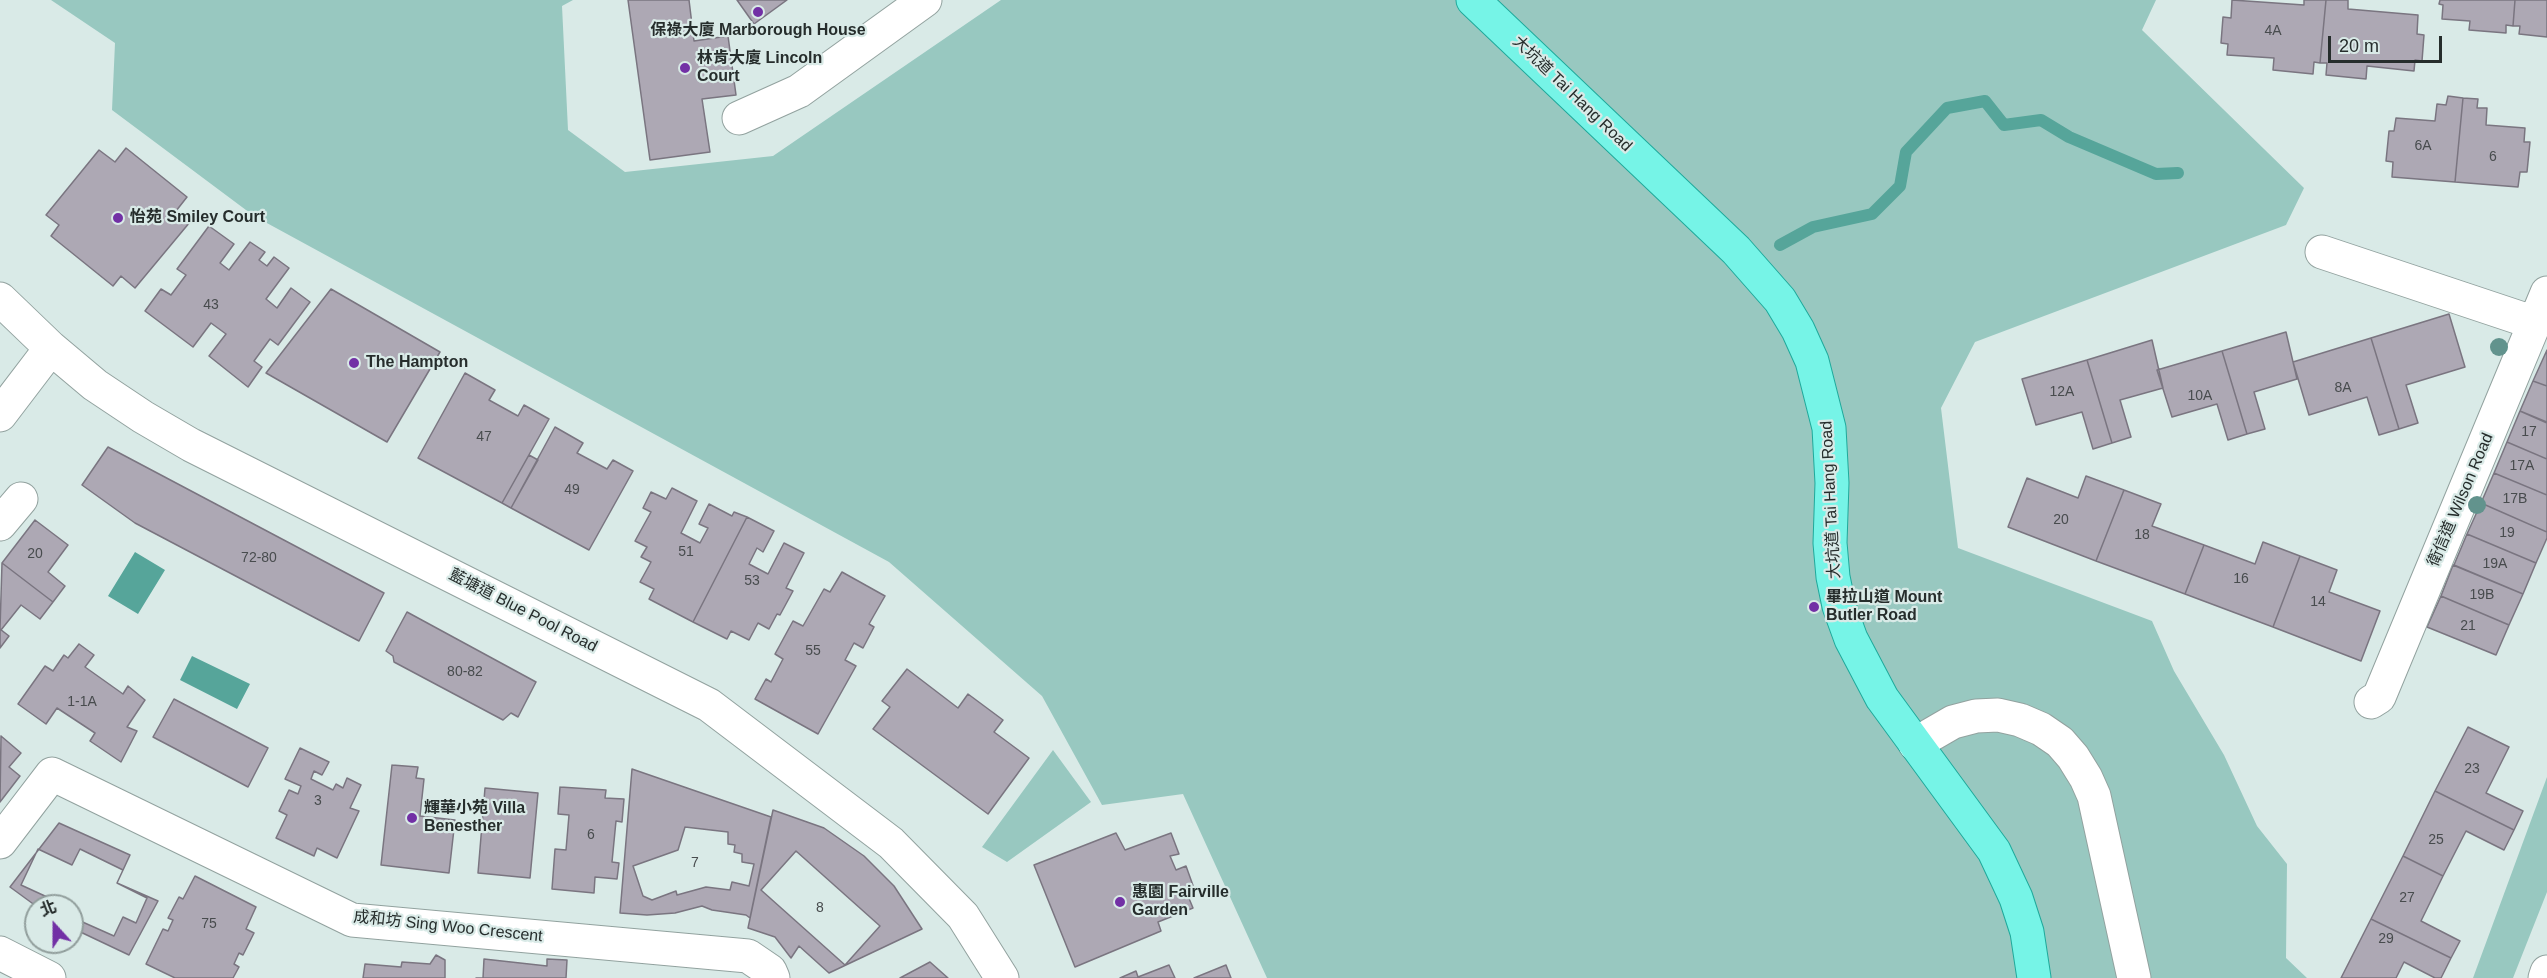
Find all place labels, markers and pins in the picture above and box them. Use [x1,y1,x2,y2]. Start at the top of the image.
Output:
marker: 保祿大廈 Marborough House [751,5,765,19]
place label: 保祿大廈 Marborough House [650,21,866,41]
place label: 林肯大廈 Lincoln Court [697,49,822,87]
marker: 林肯大廈 Lincoln Court [678,61,692,75]
place label: 怡苑 Smiley Court [130,208,265,228]
marker: 怡苑 Smiley Court [111,211,125,225]
place label: The Hampton [366,353,468,373]
marker: The Hampton [347,356,361,370]
place label: 畢拉山道 Mount Butler Road [1826,588,1942,626]
marker: 畢拉山道 Mount Butler Road [1807,600,1821,614]
place label: 輝華小苑 Villa Benesther [424,799,525,837]
marker: 輝華小苑 Villa Benesther [405,811,419,825]
place label: 惠園 Fairville Garden [1132,883,1229,921]
marker: 惠園 Fairville Garden [1113,895,1127,909]

